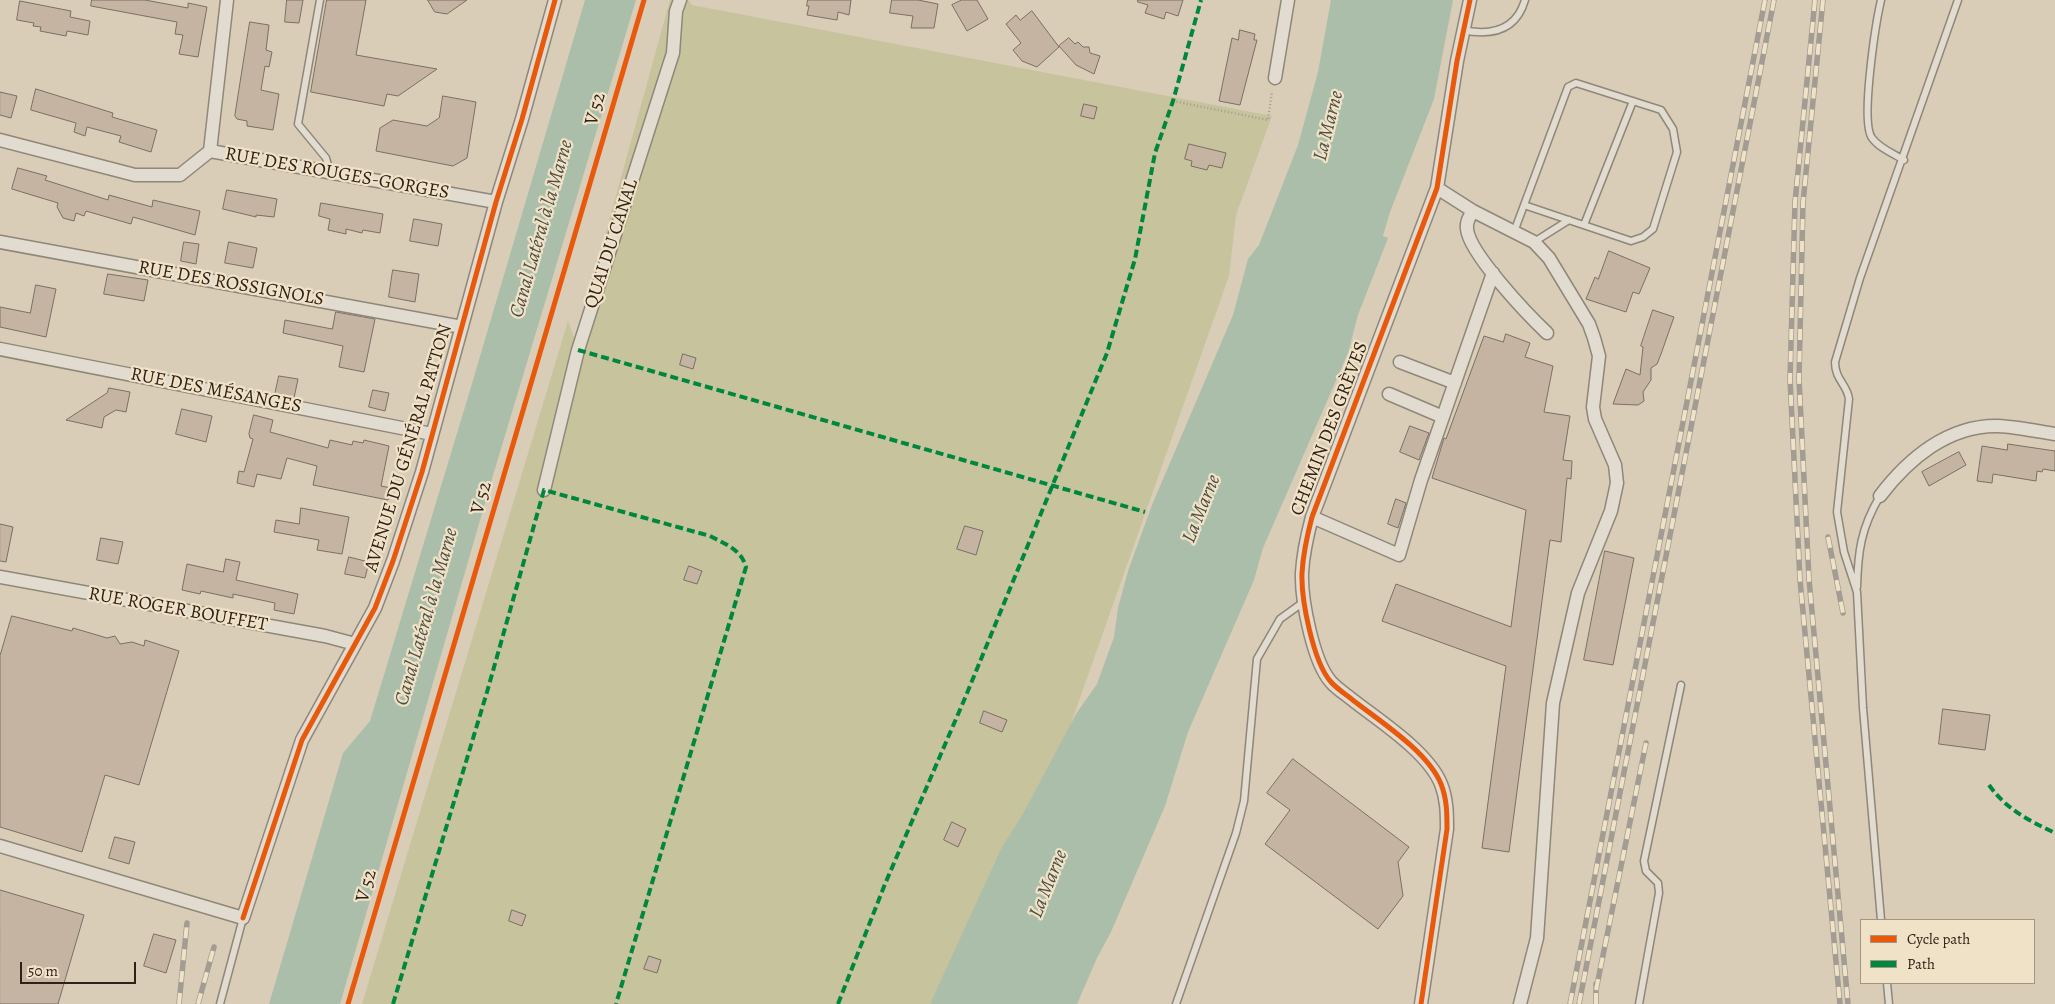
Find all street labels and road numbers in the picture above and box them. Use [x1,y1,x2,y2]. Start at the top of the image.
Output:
street label: V 52 [581,90,611,128]
street label: RUE DES ROUGES-GORGES [223,143,451,205]
street label: QUAI DU CANAL [580,176,644,312]
street label: RUE DES ROSSIGNOLS [136,256,326,312]
street label: AVENUE DU GÉNÉRAL PATTON [360,321,458,575]
street label: CHEMIN DES GRÈVES [1286,339,1374,519]
street label: RUE DES MÉSANGES [129,363,303,419]
street label: V 52 [467,479,497,517]
street label: RUE ROGER BOUFFET [87,583,269,637]
street label: V 52 [352,867,382,905]

